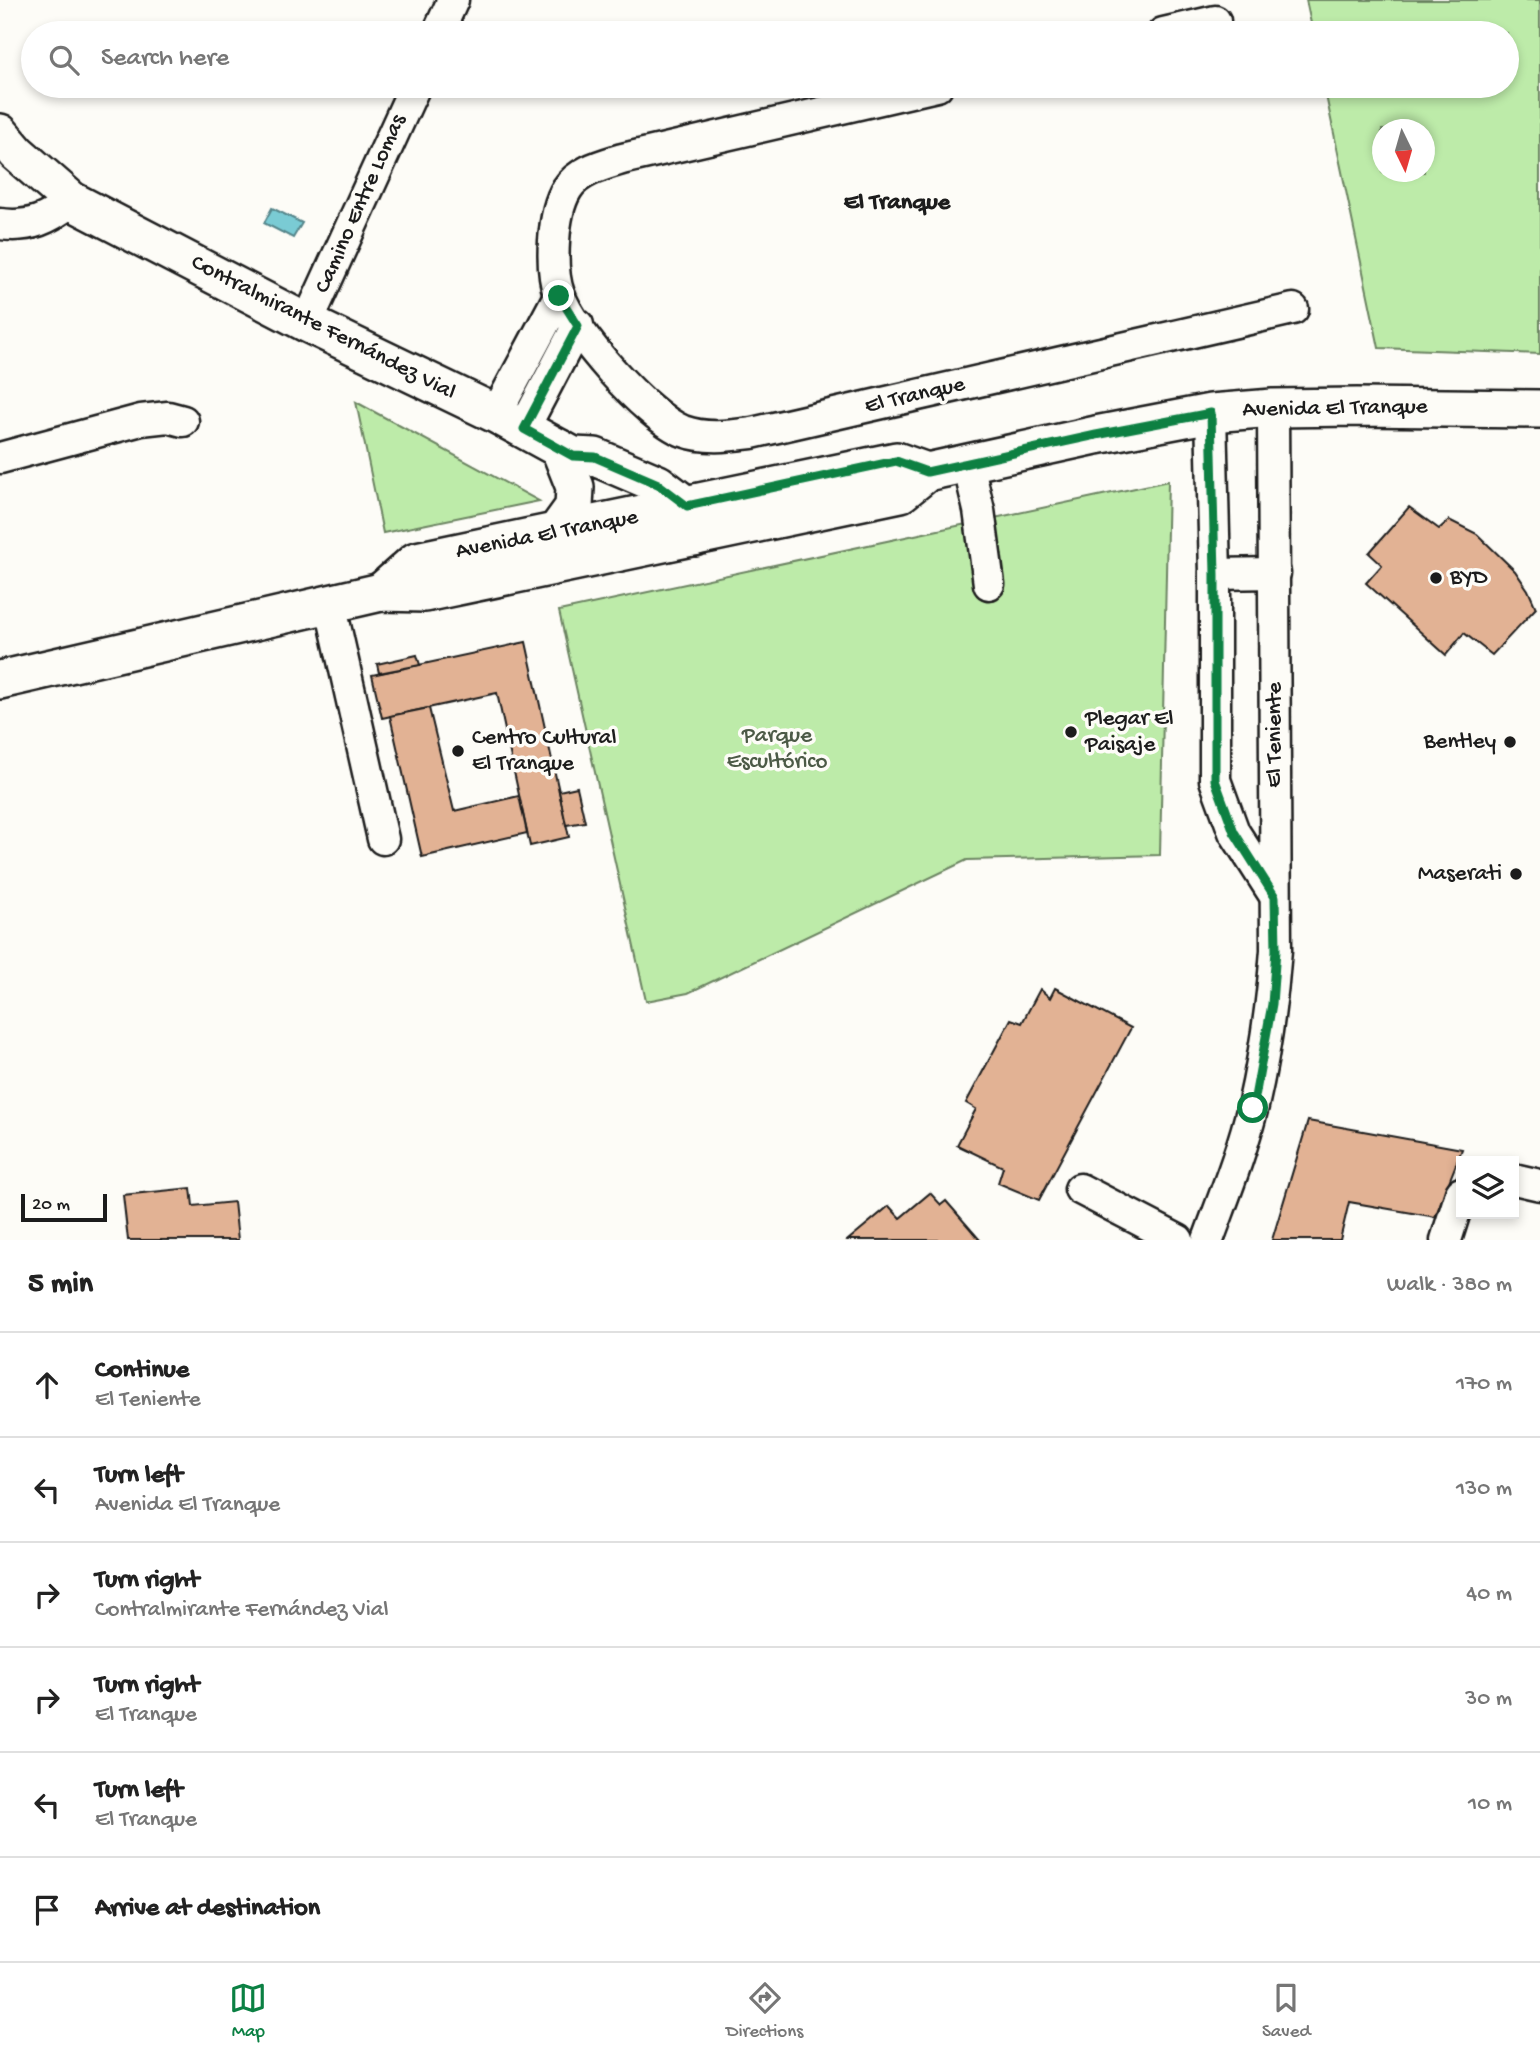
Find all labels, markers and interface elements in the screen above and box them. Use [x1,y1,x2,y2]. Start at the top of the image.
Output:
search box [21,21,1519,98]
icon: search [45,41,83,79]
text: Search here [101,44,229,75]
street label: Camino Entre Lomas [309,110,413,298]
north arrow [1372,119,1435,182]
district label: El Tranque [844,189,952,218]
street label: Contralmirante Fernández Vial [186,249,460,407]
route end [543,280,574,311]
street label: El Tranque [862,371,969,421]
street label: Avenida El Tranque [1242,394,1429,424]
street label: Avenida El Tranque [454,504,642,566]
place label: BYD [1449,565,1488,592]
marker: BYD [1428,570,1444,586]
street label: El Teniente [1262,681,1289,788]
place label: Plegar El Paisaje [1084,706,1173,759]
park label: Parque Escultórico [727,723,827,776]
marker: Plegar El Paisaje [1063,724,1079,740]
place label: Centro Cultural El Tranque [472,725,617,778]
place label: Bentley [1423,729,1496,756]
marker: Bentley [1502,734,1518,750]
marker: Centro Cultural El Tranque [450,743,466,759]
place label: Maserati [1418,861,1502,888]
marker: Maserati [1508,866,1524,882]
route start [1237,1092,1268,1123]
map controls [1456,1156,1519,1219]
button: layers [1456,1156,1519,1219]
scale bar [21,1191,107,1223]
text: 20 m [32,1194,70,1217]
text: 5 min [28,1268,93,1303]
text: Walk · 380 m [1387,1272,1512,1299]
text: Continue [95,1356,189,1387]
icon: ahead [28,1366,66,1404]
text: 170 m [1456,1371,1512,1398]
text: El Teniente [95,1387,201,1414]
text: Turn left [95,1461,183,1492]
icon: left [28,1471,66,1509]
text: 130 m [1456,1476,1512,1503]
text: Avenida El Tranque [95,1492,280,1519]
text: Turn right [95,1566,199,1597]
icon: right [28,1576,66,1614]
text: 40 m [1466,1581,1512,1608]
text: Contralmirante Fernández Vial [95,1597,389,1624]
text: Turn right [95,1671,199,1702]
icon: right [28,1681,66,1719]
text: 30 m [1465,1686,1512,1713]
text: El Tranque [95,1702,197,1729]
text: Turn left [95,1776,183,1807]
icon: left [28,1786,66,1824]
text: 10 m [1468,1791,1512,1818]
text: El Tranque [95,1807,197,1834]
icon: arrive [28,1891,66,1929]
text: Arrive at destination [95,1894,320,1925]
tab: Map [229,1979,267,2044]
tab: Directions [726,1979,803,2044]
tab: Saved [1262,1979,1311,2044]

